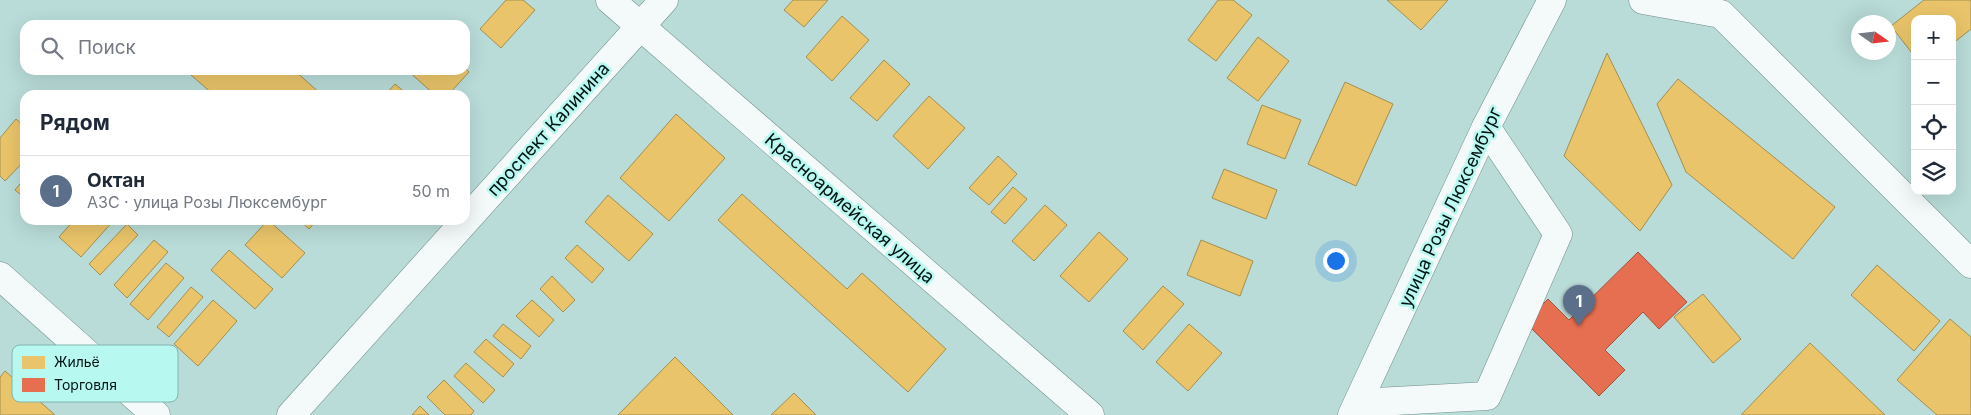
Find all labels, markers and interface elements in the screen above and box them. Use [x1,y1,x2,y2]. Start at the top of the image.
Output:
north arrow [1851,15,1896,60]
map controls [1911,15,1956,195]
button: + [1911,15,1956,60]
search box [20,20,470,75]
icon: search [38,34,66,62]
text: Поиск [78,36,136,59]
street label: проспект Калинина [483,58,613,200]
button: − [1911,60,1956,105]
street label: улица Розы Люксембург [1394,104,1506,310]
button: locate [1911,105,1956,150]
text: Рядом [40,110,110,135]
street label: Красноармейская улица [761,129,939,287]
button: layers [1911,150,1956,195]
text: Октан [87,169,145,192]
text: 1 [53,181,59,201]
text: 50 m [412,181,450,201]
text: АЗС · улица Розы Люксембург [87,192,327,212]
your location [1323,248,1349,274]
pin: 1 [1563,285,1595,326]
legend [12,345,178,402]
text: Жильё [54,353,100,370]
text: Торговля [54,376,117,393]

